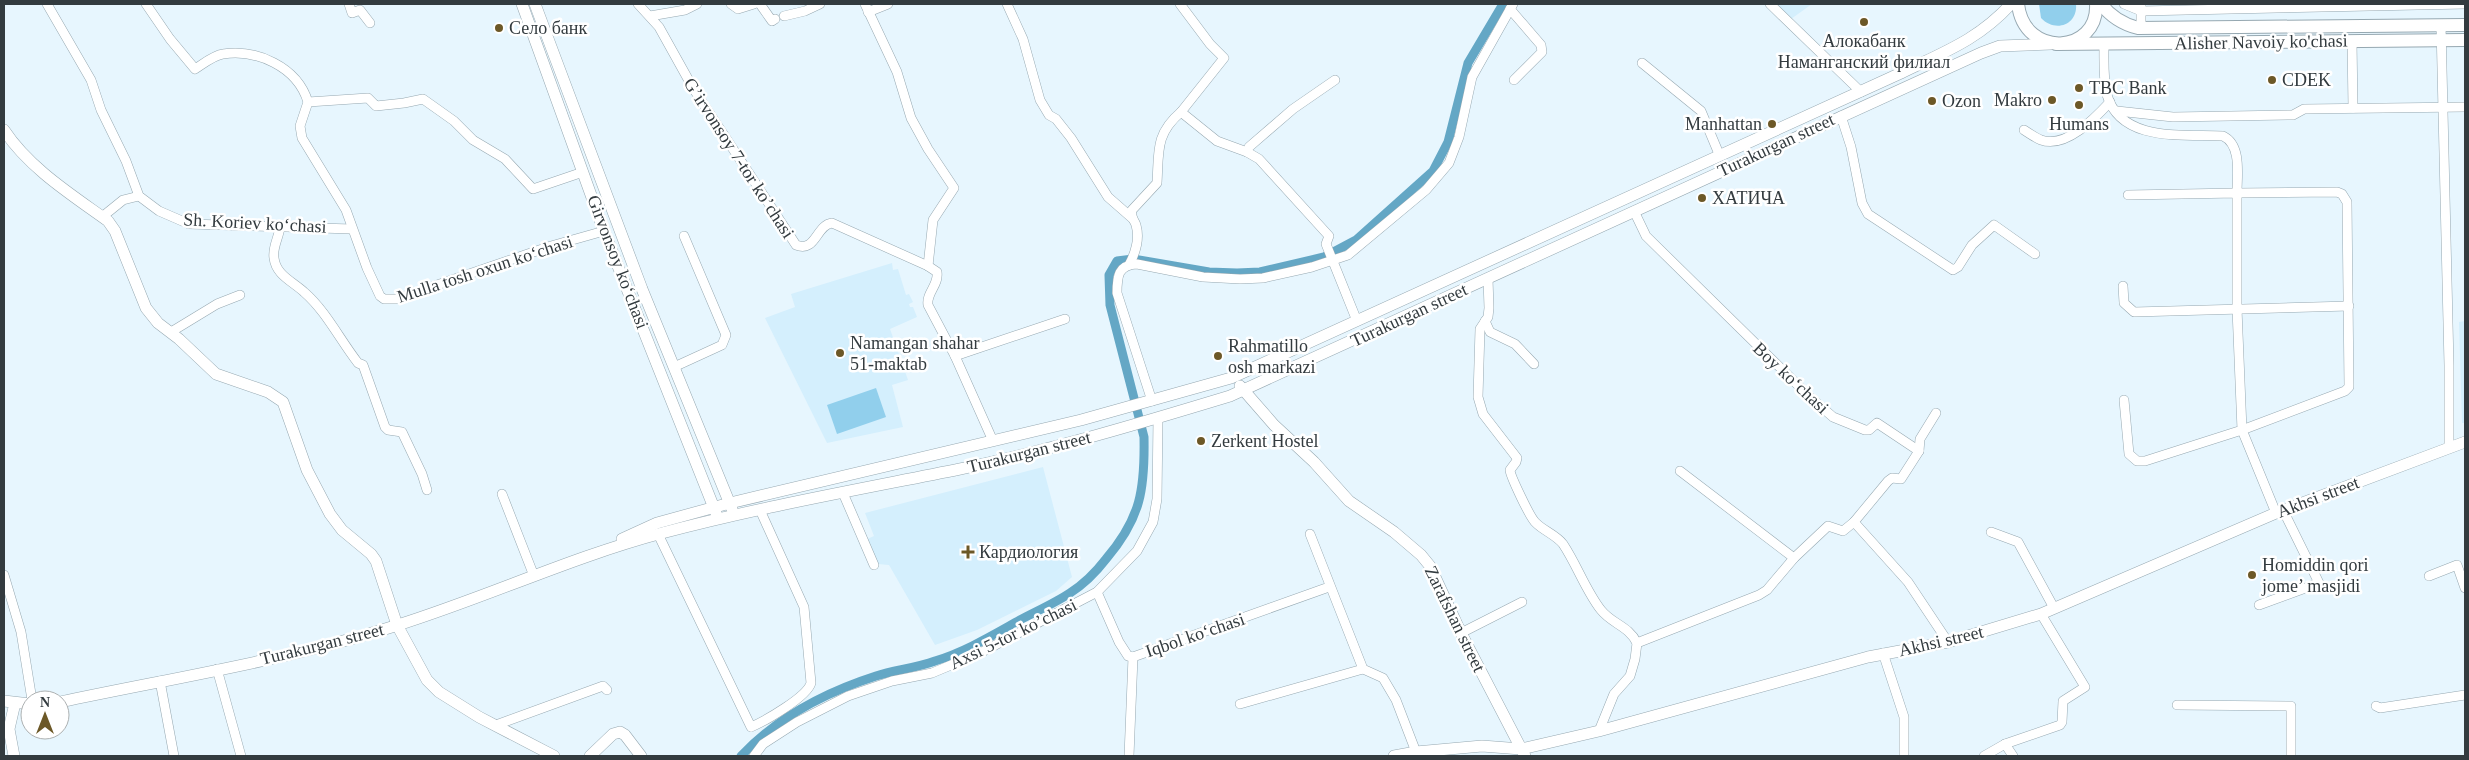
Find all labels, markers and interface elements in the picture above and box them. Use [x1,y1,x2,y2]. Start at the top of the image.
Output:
marker: Алокабанк Наманганский филиал [1858,16,1870,28]
place label: Село банк [509,18,587,38]
marker: Село банк [493,22,505,34]
street label: Alisher Navoiy ko'chasi [2174,30,2348,54]
place label: Алокабанк Наманганский филиал [1778,31,1950,72]
place label: CDEK [2282,70,2331,90]
street label: Gʼirvonsoy 7-tor koʼchasi [680,74,798,242]
marker: CDEK [2266,74,2278,86]
place label: TBC Bank [2089,78,2167,98]
marker: TBC Bank [2073,82,2085,94]
place label: Makro [1994,90,2042,110]
place label: Ozon [1942,91,1981,111]
marker: Makro [2046,94,2058,106]
marker: Ozon [1926,95,1938,107]
marker: Humans [2073,99,2085,111]
street label: Turakurgan street [1714,109,1838,181]
place label: Manhattan [1685,114,1762,134]
place label: Humans [2049,114,2109,134]
marker: Manhattan [1766,118,1778,130]
place label: ХАТИЧА [1712,188,1785,208]
street label: Girvonsoy koʻchasi [583,192,653,332]
marker: ХАТИЧА [1696,192,1708,204]
street label: Sh. Koriev koʻchasi [183,209,327,237]
street label: Mulla tosh oxun koʻchasi [395,231,575,307]
street label: Turakurgan street [1347,279,1471,351]
place label: Namangan shahar 51-maktab [850,333,979,374]
place label: Rahmatillo osh markazi [1228,336,1315,377]
street label: Boy koʻchasi [1749,338,1833,418]
marker: Namangan shahar 51-maktab [834,347,846,359]
marker: Rahmatillo osh markazi [1212,350,1224,362]
street label: Turakurgan street [965,427,1093,477]
place label: Zerkent Hostel [1211,431,1318,451]
marker: Zerkent Hostel [1195,435,1207,447]
street label: Akhsi street [2274,472,2362,522]
place label: Кардиология [979,542,1078,562]
marker: Кардиология [961,545,975,559]
place label: Homiddin qori jome’ masjidi [2261,555,2369,596]
street label: Zarafshan street [1421,563,1489,675]
marker: Homiddin qori jome’ masjidi [2246,569,2258,581]
street label: Аxsi 5-tor koʼchasi [946,595,1080,673]
street label: Iqbol koʻchasi [1143,609,1247,661]
street label: Turakurgan street [258,619,386,669]
street label: Akhsi street [1897,622,1985,660]
north arrow [20,690,70,740]
text: N [40,695,50,710]

